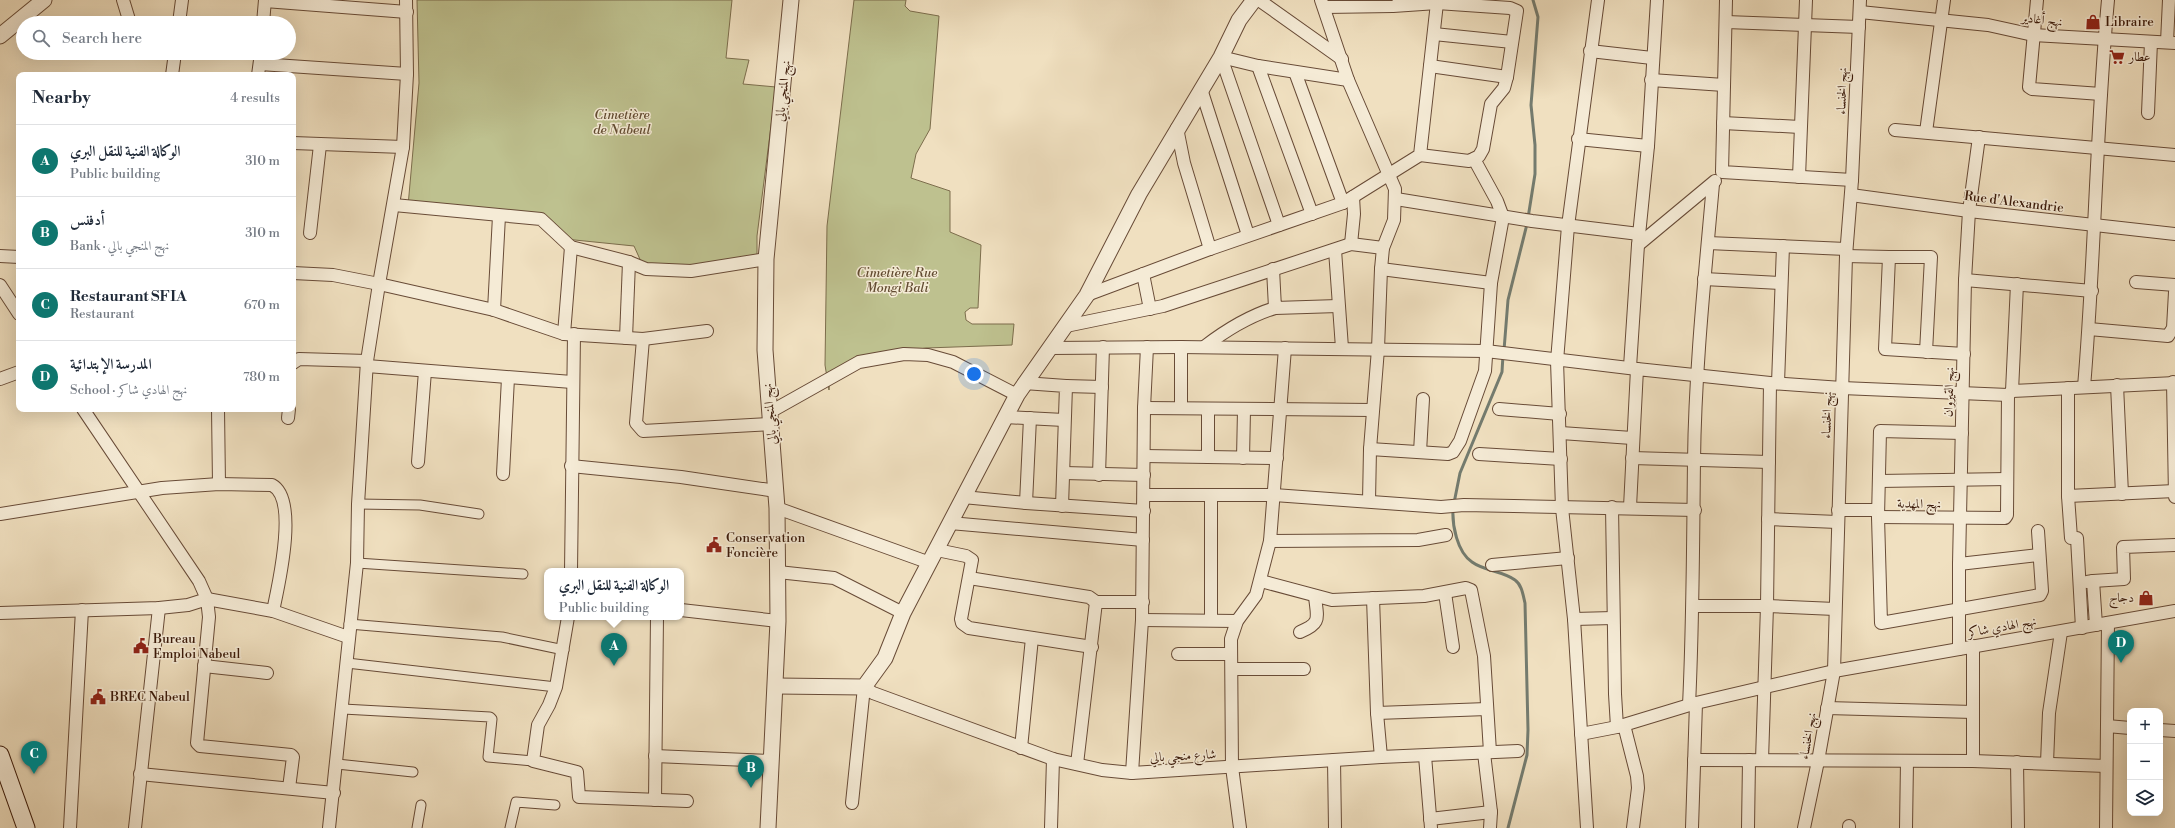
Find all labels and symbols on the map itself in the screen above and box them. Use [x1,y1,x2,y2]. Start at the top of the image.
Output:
street label: نهج أغادير [2018,8,2063,33]
shop icon: Libraire [2084,13,2102,31]
place label: Libraire [2105,14,2154,30]
supermarket icon: عطار [2108,48,2126,66]
place label: عطار [2127,49,2151,65]
street label: نهج المنجي بالي [772,60,798,123]
street label: نهج الخنساء [1833,67,1854,115]
park label: Cimetière de Nabeul [593,107,651,138]
street label: Rue d'Alexandrie [1963,188,2065,216]
park label: Cimetière Rue Mongi Bali [857,265,937,296]
your location [964,364,984,384]
street label: نهج القيروان [1940,366,1961,418]
street label: نهج المنجي بالي [759,382,785,445]
street label: نهج الخنساء [1818,391,1839,439]
street label: نهج المهدية [1897,496,1941,515]
place label: Conservation Foncière [726,530,806,561]
public building icon: Conservation Foncière [705,536,723,554]
shop icon: دجاج [2137,589,2155,607]
place label: دجاج [2109,590,2134,609]
street label: نهج الهادي شاكر [1964,613,2038,644]
pin: D [2108,630,2134,663]
place label: Bureau Emploi Nabeul [152,631,240,662]
pin: A [601,633,627,666]
public building icon: Bureau Emploi Nabeul [132,637,150,655]
public building icon: BREC Nabeul [89,688,107,706]
place label: BREC Nabeul [109,689,190,705]
street label: نهج الخنساء [1796,711,1823,761]
pin: C [21,741,47,774]
street label: شارع منجي بالي [1149,746,1217,770]
pin: B [738,755,764,788]

